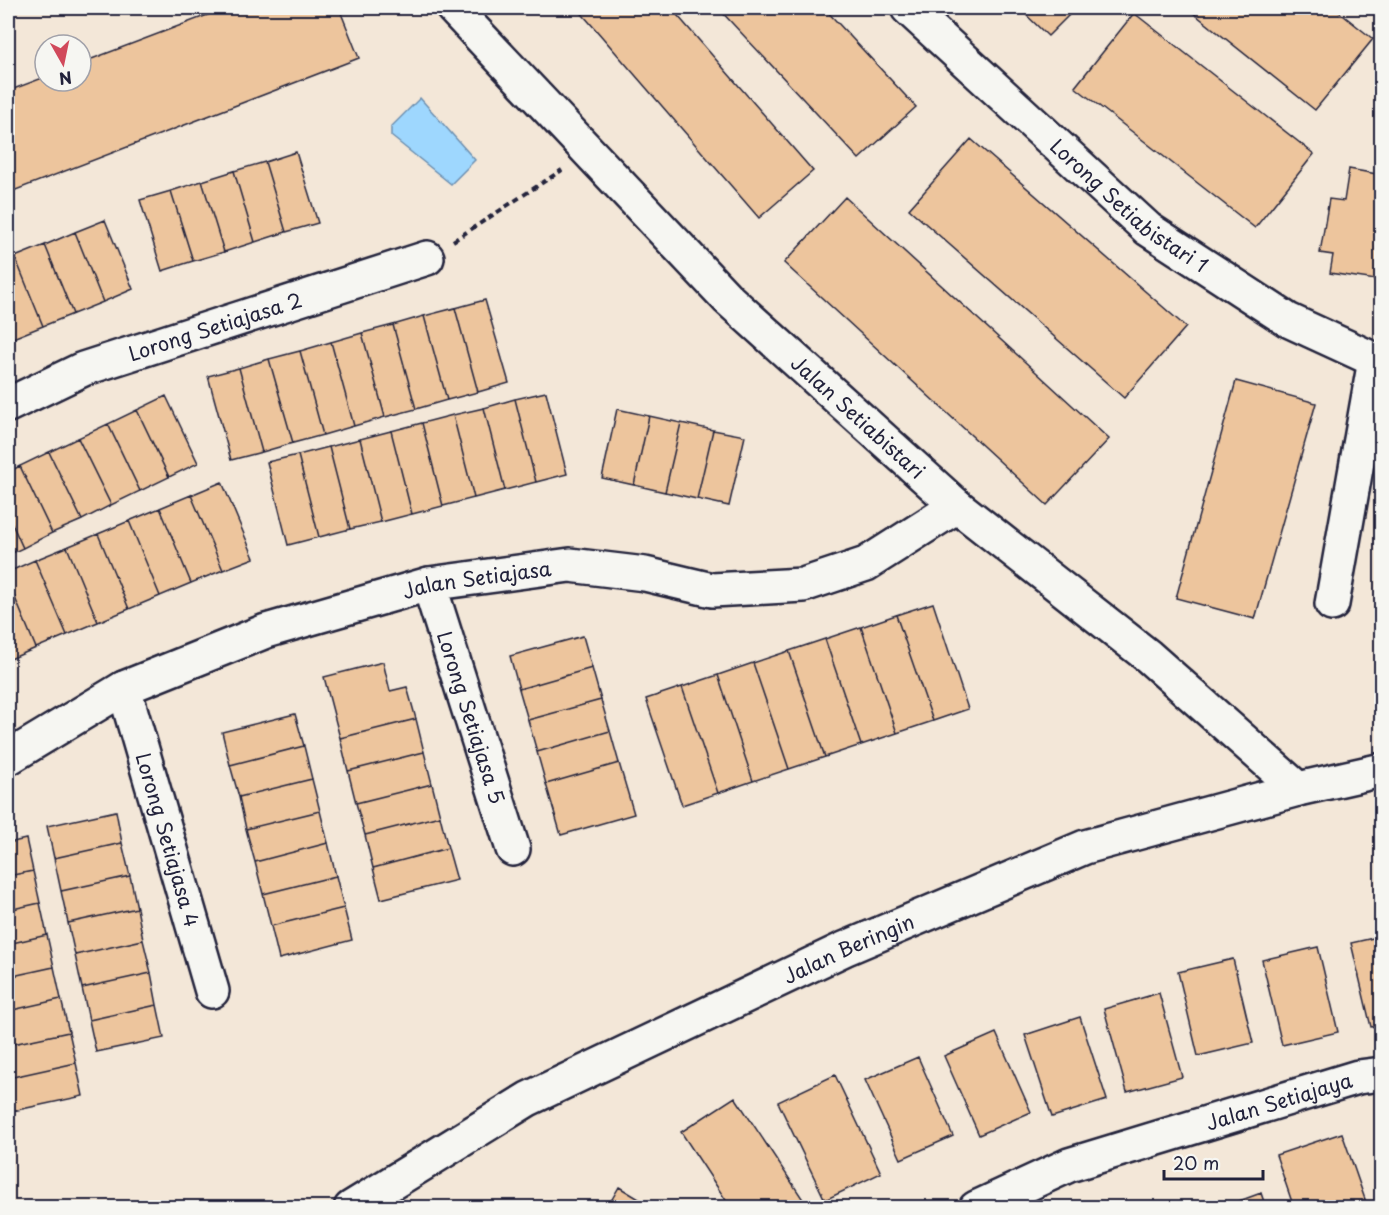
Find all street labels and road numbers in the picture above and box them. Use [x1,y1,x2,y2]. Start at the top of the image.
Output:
street label: Lorong Setiabistari 1 [1044,131,1214,279]
street label: Lorong Setiajasa 2 [125,284,306,368]
street label: Jalan Setiabistari [784,348,932,486]
street label: Jalan Setiajasa [399,553,553,606]
street label: Lorong Setiajasa 5 [430,627,513,808]
street label: Lorong Setiajasa 4 [129,749,208,930]
street label: Jalan Beringin [778,906,919,991]
street label: Jalan Setiajaya [1202,1064,1356,1137]

